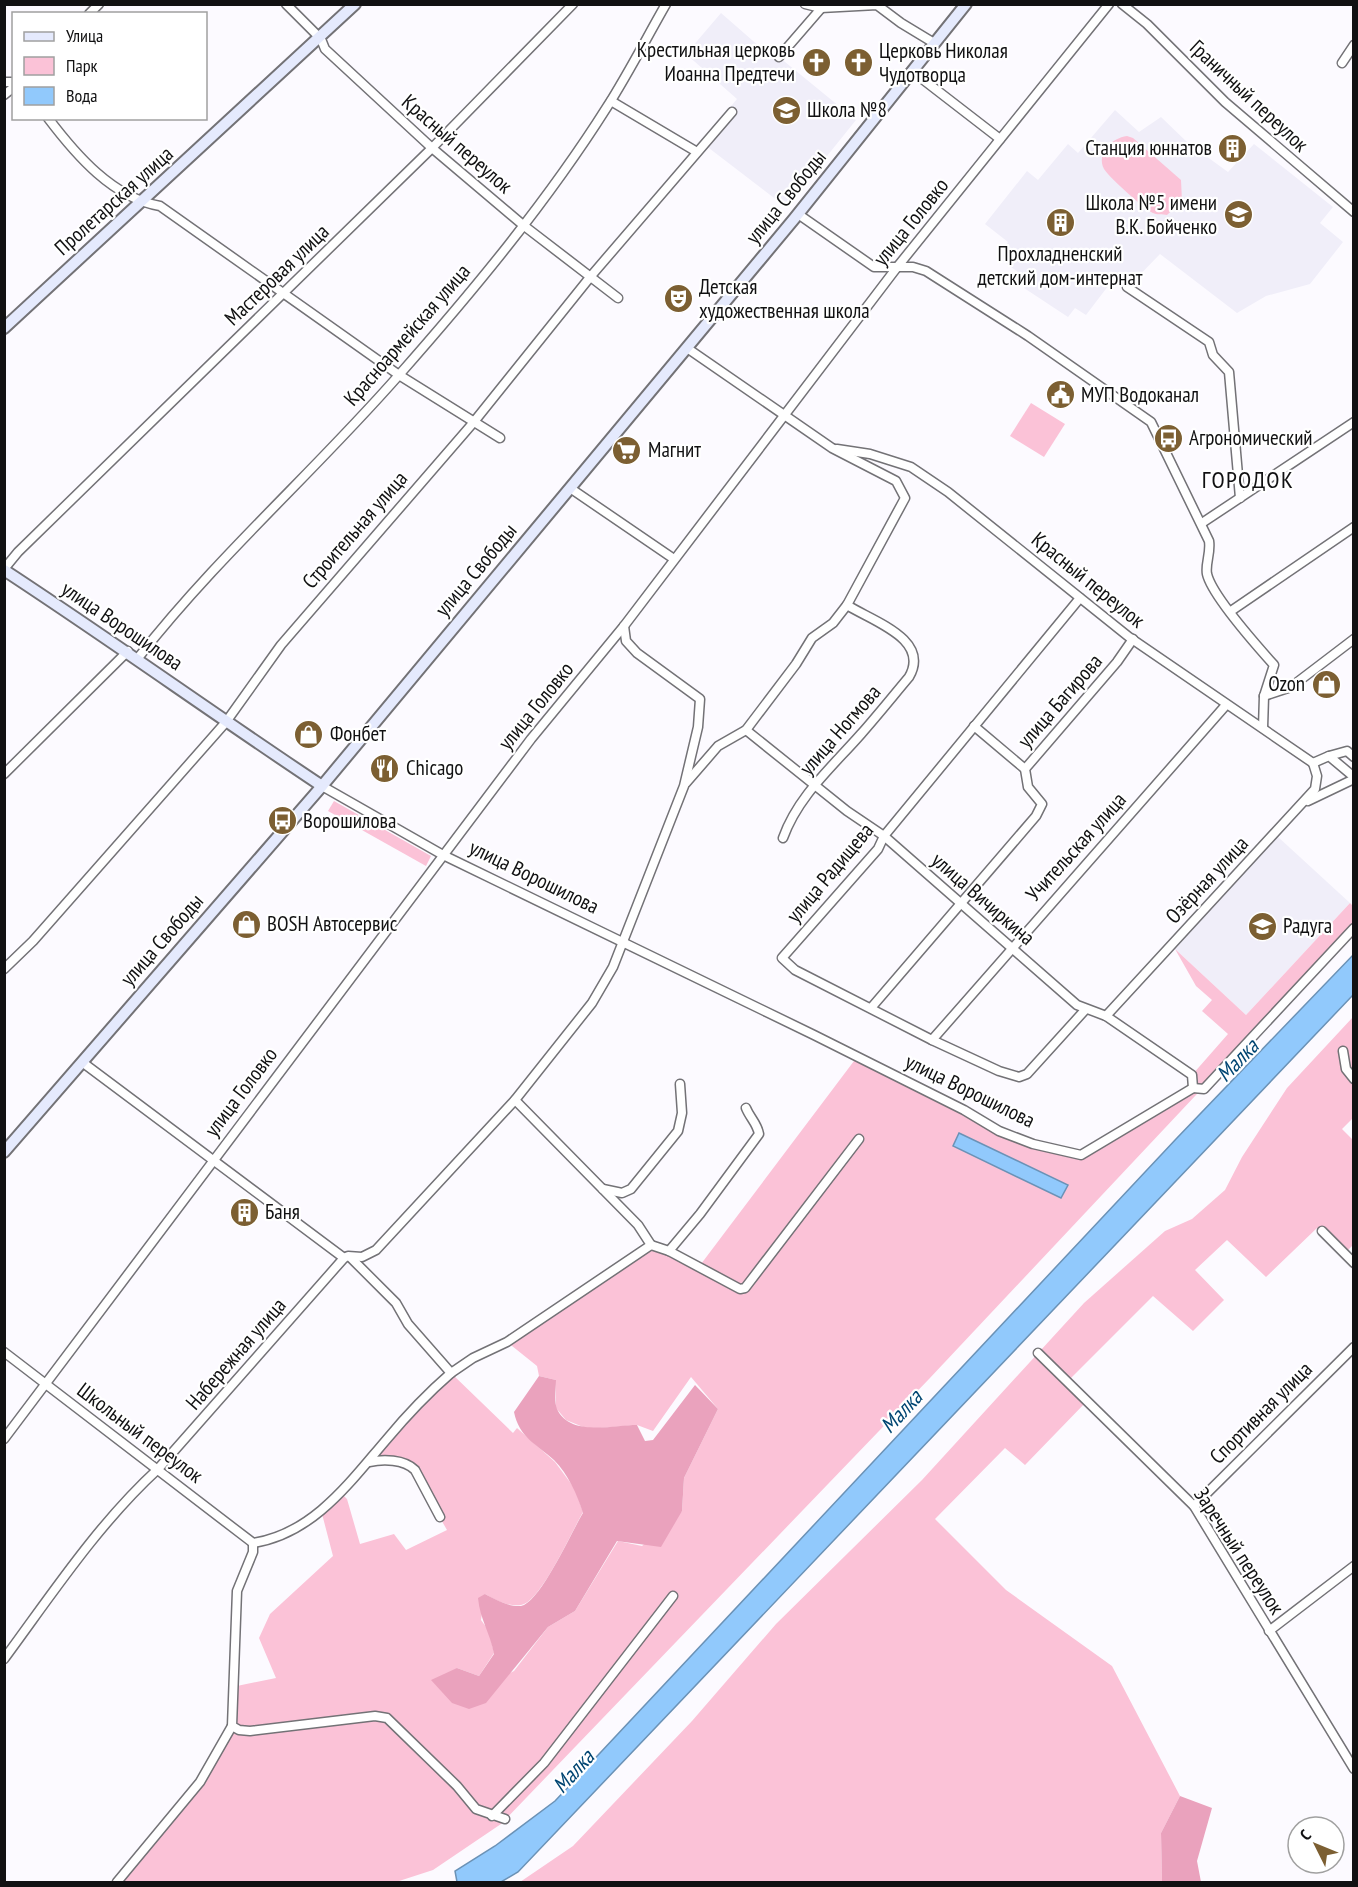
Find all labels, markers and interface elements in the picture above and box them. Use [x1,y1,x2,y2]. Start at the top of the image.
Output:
legend [12,12,207,120]
text: Улица [66,24,103,47]
street label: Граничный переулок [1184,34,1314,157]
place label: Крестильная церковь Иоанна Предтечи [637,36,795,87]
place label: Церковь Николая Чудотворца [879,37,1008,88]
church icon: Крестильная церковь Иоанна Предтечи [800,46,832,78]
church icon: Церковь Николая Чудотворца [842,47,874,79]
text: Парк [66,54,97,77]
text: Вода [66,84,97,107]
street label: Красный переулок [396,88,518,199]
school or university icon: Школа №8 [770,94,802,126]
place label: Школа №8 [807,96,887,123]
building icon: Станция юннатов [1217,132,1249,164]
place label: Станция юннатов [1085,134,1212,161]
street label: Пролетарская улица [49,140,179,261]
street label: улица Свободы [739,144,832,249]
street label: улица Головко [867,172,954,271]
place label: Школа №5 имени В.К. Бойченко [1085,189,1217,240]
school or university icon: Школа №5 имени В.К. Бойченко [1222,199,1254,231]
building icon: Прохладненский детский дом-интернат [1044,207,1076,239]
street label: Мастеровая улица [219,218,335,331]
place label: Прохладненский детский дом-интернат [977,240,1143,291]
street label: Красноармейская улица [338,258,476,411]
place label: Детская художественная школа [699,273,870,324]
theatre icon: Детская художественная школа [662,283,694,315]
public building icon: МУП Водоканал [1044,379,1076,411]
place label: МУП Водоканал [1081,381,1199,408]
bus stop icon: Агрономический [1152,422,1184,454]
place label: Агрономический [1189,424,1313,451]
supermarket icon: Магнит [611,434,643,466]
place label: Магнит [648,436,701,463]
district label: ГОРОДОК [1202,464,1294,495]
street label: Строительная улица [296,465,413,594]
street label: улица Свободы [429,518,522,622]
street label: Красный переулок [1026,526,1150,634]
street label: улица Ворошилова [56,575,188,676]
street label: улица Багирова [1011,648,1108,753]
street label: улица Головко [492,656,579,755]
shop icon: Ozon [1310,668,1342,700]
place label: Ozon [1268,670,1305,697]
street label: улица Ногмова [793,679,886,780]
shop icon: Фонбет [293,718,325,750]
place label: Фонбет [330,720,386,747]
restaurant icon: Chicago [369,752,401,784]
place label: Chicago [406,754,463,781]
street label: Учительская улица [1020,787,1132,907]
bus stop icon: Ворошилова [266,805,298,837]
place label: Ворошилова [303,807,396,834]
street label: улица Радищева [780,817,879,928]
street label: Озёрная улица [1159,830,1254,929]
street label: улица Ворошилова [465,834,603,920]
street label: улица Вичиркина [926,846,1041,951]
street label: улица Свободы [114,888,209,991]
shop icon: BOSH Автосервис [230,908,262,940]
place label: BOSH Автосервис [267,910,398,937]
school or university icon: Радуга [1246,910,1278,942]
place label: Радуга [1283,912,1332,939]
water label: Малка [1210,1032,1265,1087]
street label: улица Головко [198,1042,283,1142]
street label: улица Ворошилова [901,1048,1039,1134]
building icon: Баня [228,1196,260,1228]
place label: Баня [265,1198,300,1225]
street label: Набережная улица [180,1292,292,1415]
street label: Спортивная улица [1204,1356,1318,1470]
street label: Школьный переулок [72,1376,209,1489]
water label: Малка [874,1383,929,1439]
street label: Заречный переулок [1188,1482,1291,1619]
water label: Малка [546,1743,601,1799]
north arrow [1286,1815,1346,1875]
text: С [1295,1825,1315,1844]

